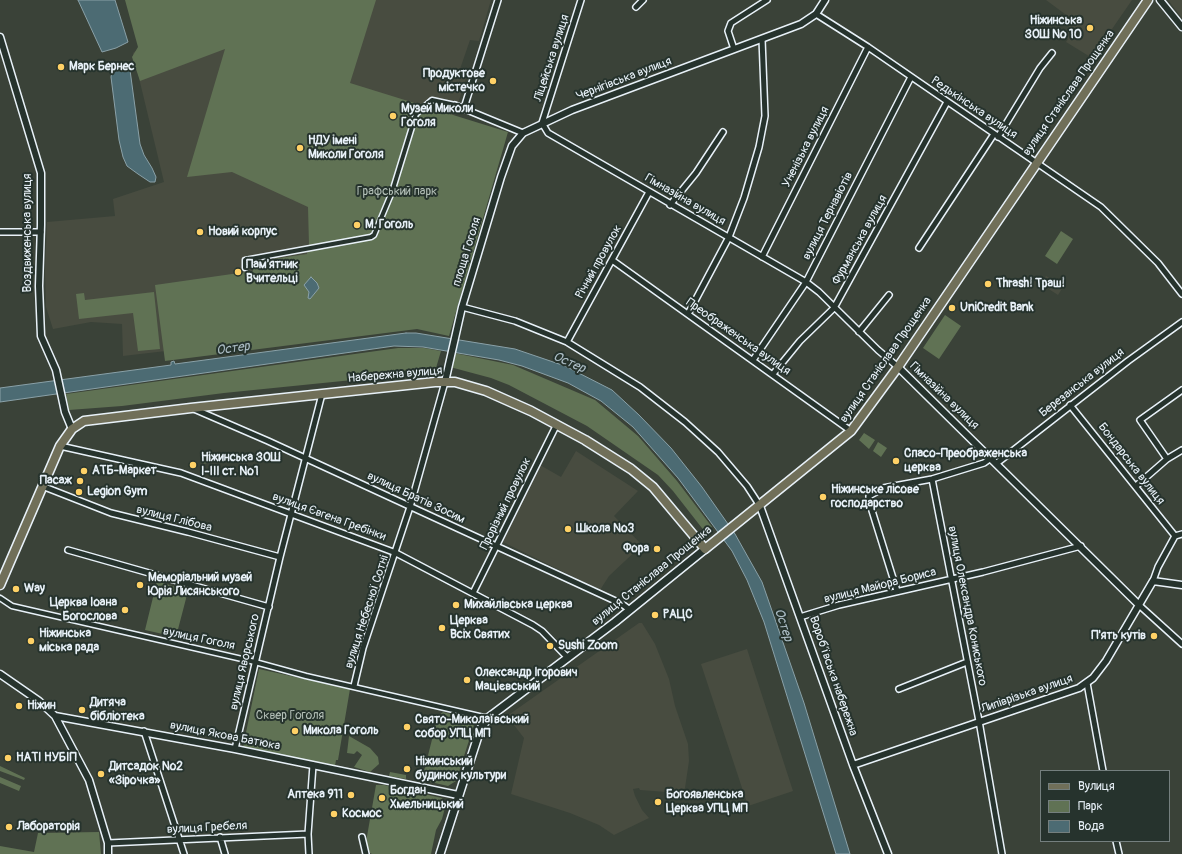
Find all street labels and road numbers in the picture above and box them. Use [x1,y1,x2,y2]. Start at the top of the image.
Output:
street label: Ліцейська вулиця [531,13,573,103]
street label: вулиця Станіслава Прощенка [1020,27,1118,159]
street label: Чернігівська вулиця [574,54,674,104]
street label: Редькінська вулиця [928,74,1020,142]
street label: Уненізька вулиця [779,104,833,190]
street label: вулиця Тернавіотів [800,170,856,262]
street label: Гімназійна вулиця [642,171,728,229]
street label: Воздвиженська вулиця [21,174,35,292]
street label: Фурманська вулиця [829,193,891,287]
street label: площа Гоголя [450,216,484,288]
street label: Річний провулок [573,223,625,301]
street label: вулиця Станіслава Прощенка [837,294,935,426]
street label: Преображенська вулиця [683,295,793,379]
street label: Березанська вулиця [1037,345,1127,421]
street label: Гімназійна вулиця [906,359,982,433]
street label: Набережна вулиця [347,364,443,386]
street label: Бондарська вулиця [1095,420,1167,508]
street label: Прорізний провулок [477,456,535,552]
street label: вулиця Братів Зосим [365,469,467,527]
street label: вулиця Євгена Гребінки [270,490,388,544]
street label: вулиця Глібова [135,503,213,535]
street label: вулиця Станіслава Прощенка [589,523,715,629]
street label: вулиця Олександра Кониського [944,525,990,687]
street label: вулиця Небесної Сотні [342,554,392,670]
street label: вулиця Майора Бориса [822,565,938,607]
street label: вулиця Яворського [227,613,263,711]
street label: Воробʼївська набережна [806,614,860,738]
street label: вулиця Гоголя [162,624,236,654]
street label: Липіврізька вулиця [979,672,1075,716]
street label: вулиця Якова Батюка [169,718,281,754]
street label: вулиця Гребеля [166,819,248,837]

